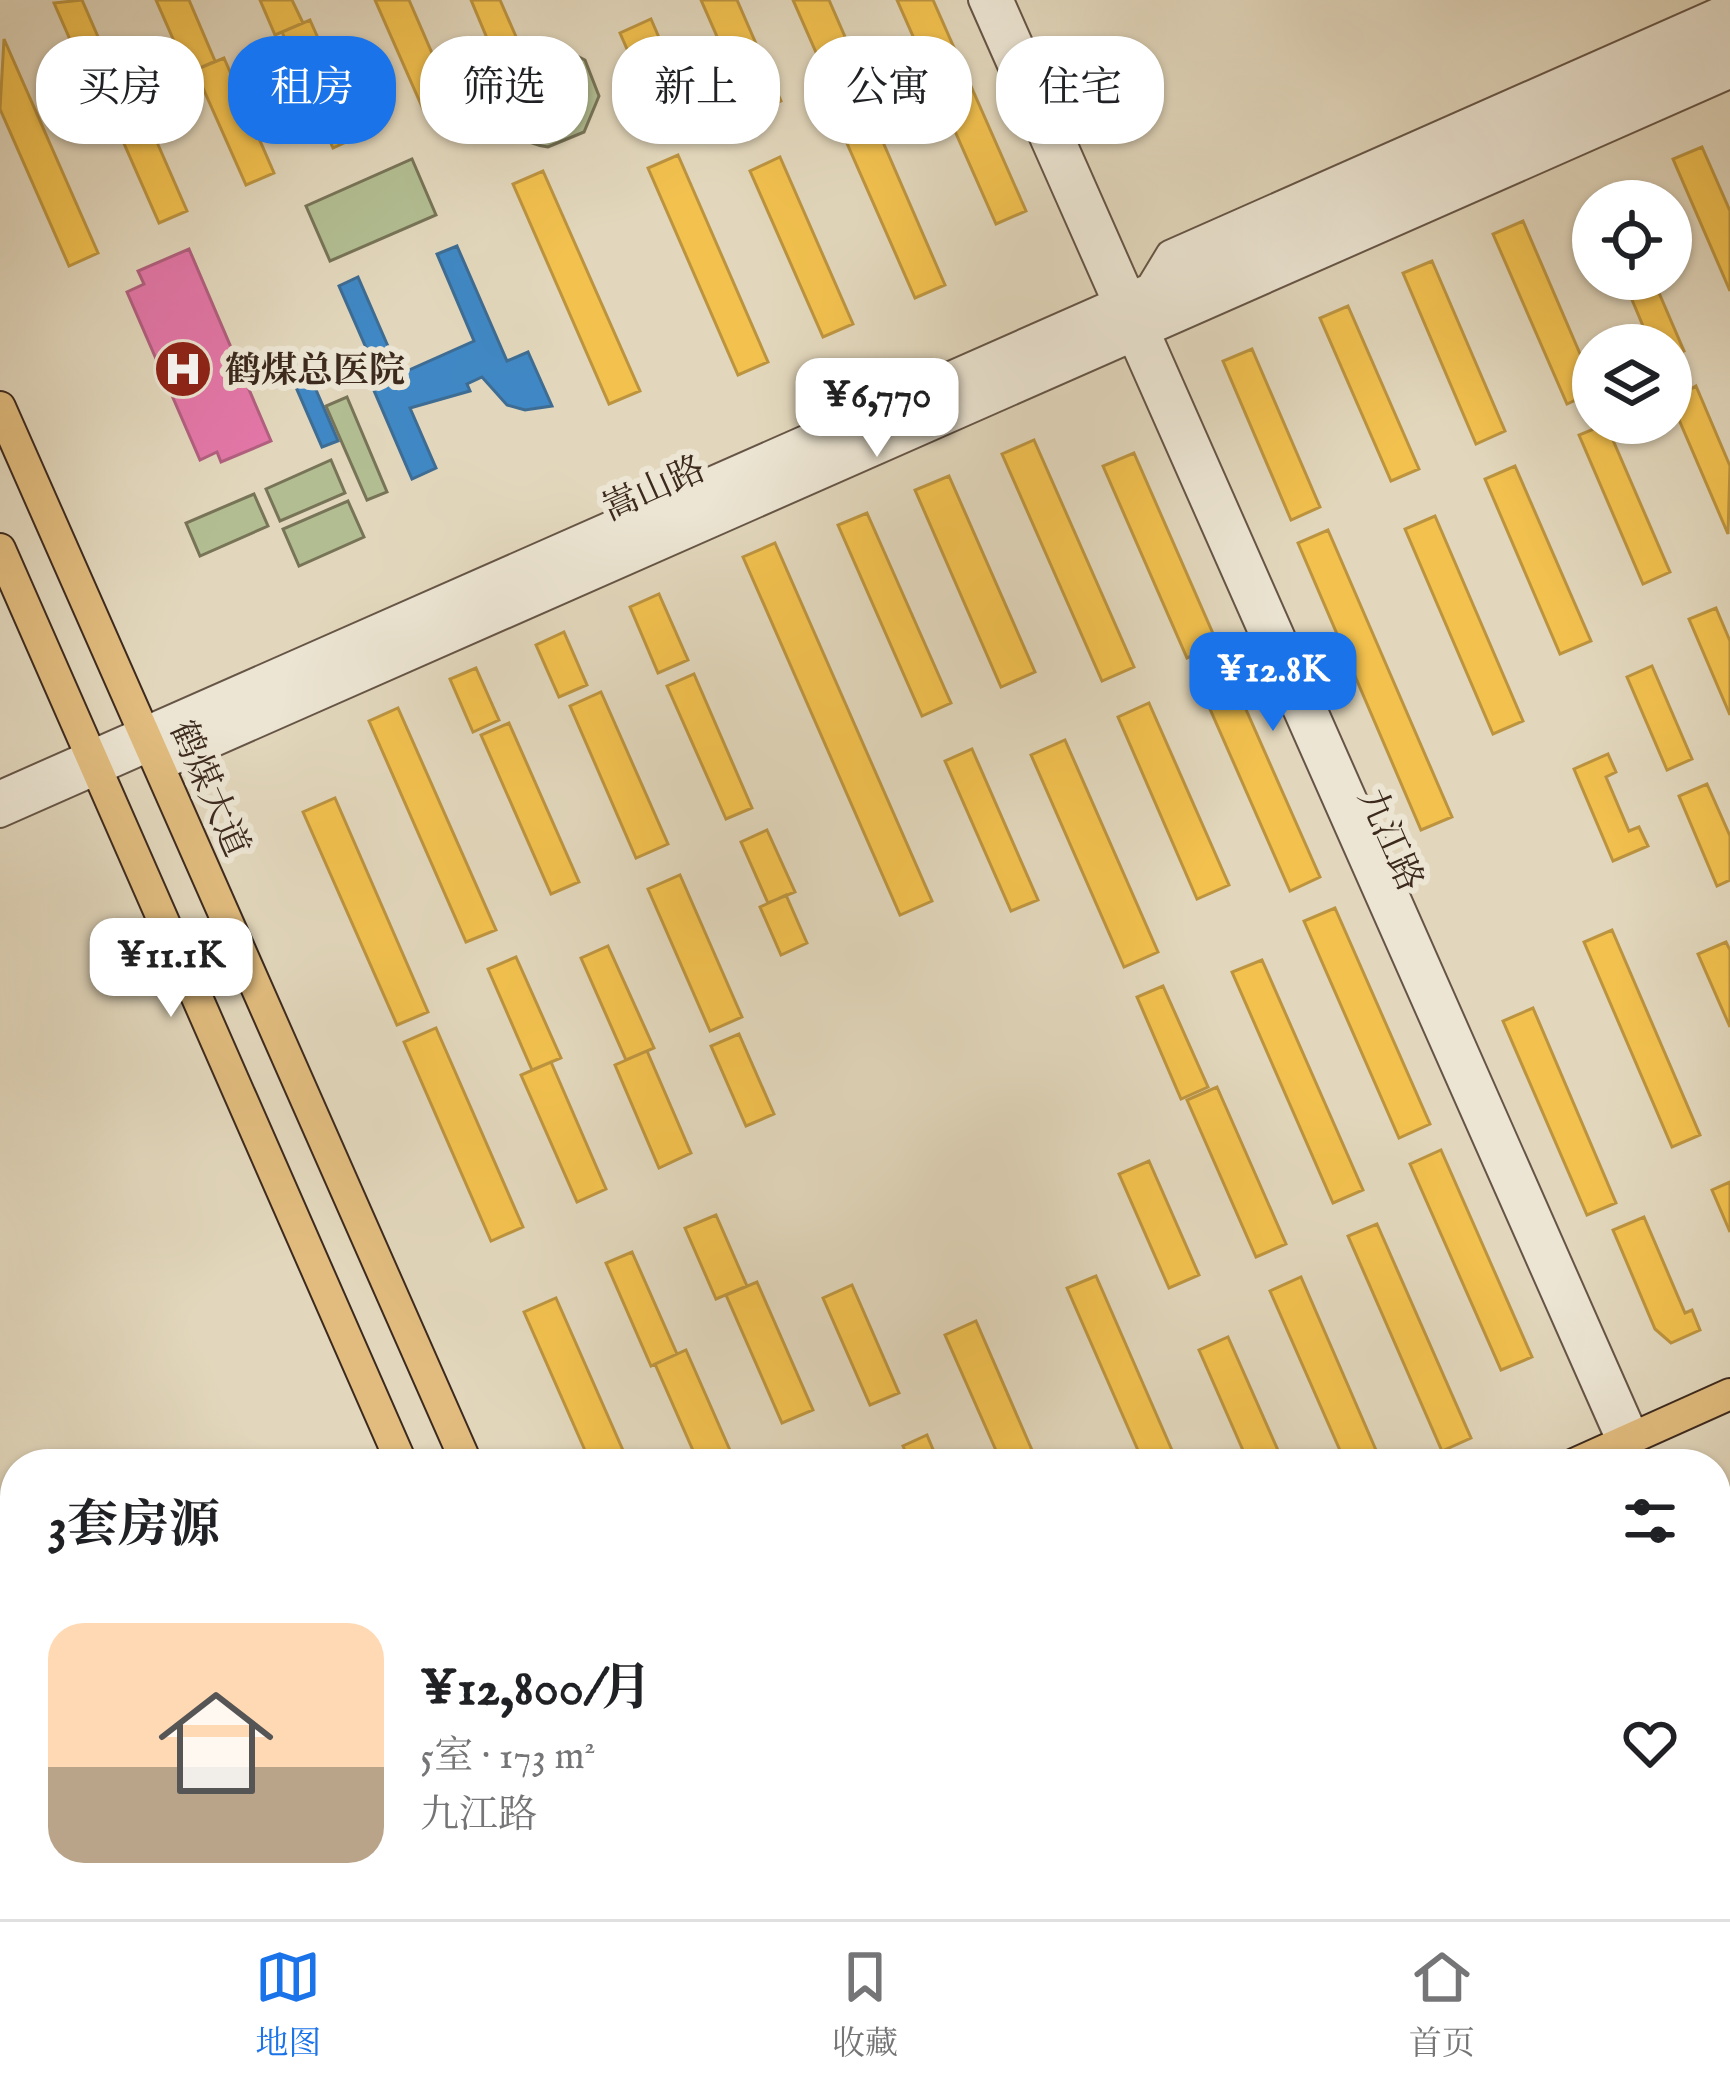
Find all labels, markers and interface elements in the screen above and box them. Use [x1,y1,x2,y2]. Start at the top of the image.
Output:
chip: 买房 [36,36,204,144]
chip: 租房 [228,36,396,144]
chip: 筛选 [420,36,588,144]
chip: 新上 [612,36,780,144]
chip: 公寓 [804,36,972,144]
chip: 住宅 [996,36,1164,144]
map controls [1572,180,1692,444]
button: locate [1572,180,1692,300]
button: layers [1572,324,1692,444]
hospital icon: 鹤煤总医院 [152,338,214,400]
place label: 鹤煤总医院 [225,349,405,395]
pin: ¥6,770 [779,358,975,460]
text: ¥6,770 [823,372,931,421]
street label: 嵩山路 [596,447,713,533]
pin: ¥12.8K [1175,632,1371,734]
text: ¥12.8K [1216,646,1330,695]
street label: 鹤煤大道 [158,714,259,864]
street label: 九江路 [1346,782,1432,899]
pin: ¥11.1K [73,918,269,1020]
text: ¥11.1K [117,932,225,981]
icon: filters [1617,1488,1683,1554]
text: 3套房源 [48,1495,220,1560]
text: ¥12,800/月 [420,1658,652,1723]
icon: home [144,1671,288,1815]
icon: heart [1617,1710,1683,1776]
text: 5室 · 173 m² [420,1733,596,1782]
text: 九江路 [420,1792,537,1841]
tab: 地图 [255,1944,321,2066]
tab: 收藏 [832,1944,898,2066]
tab: 首页 [1409,1944,1475,2066]

